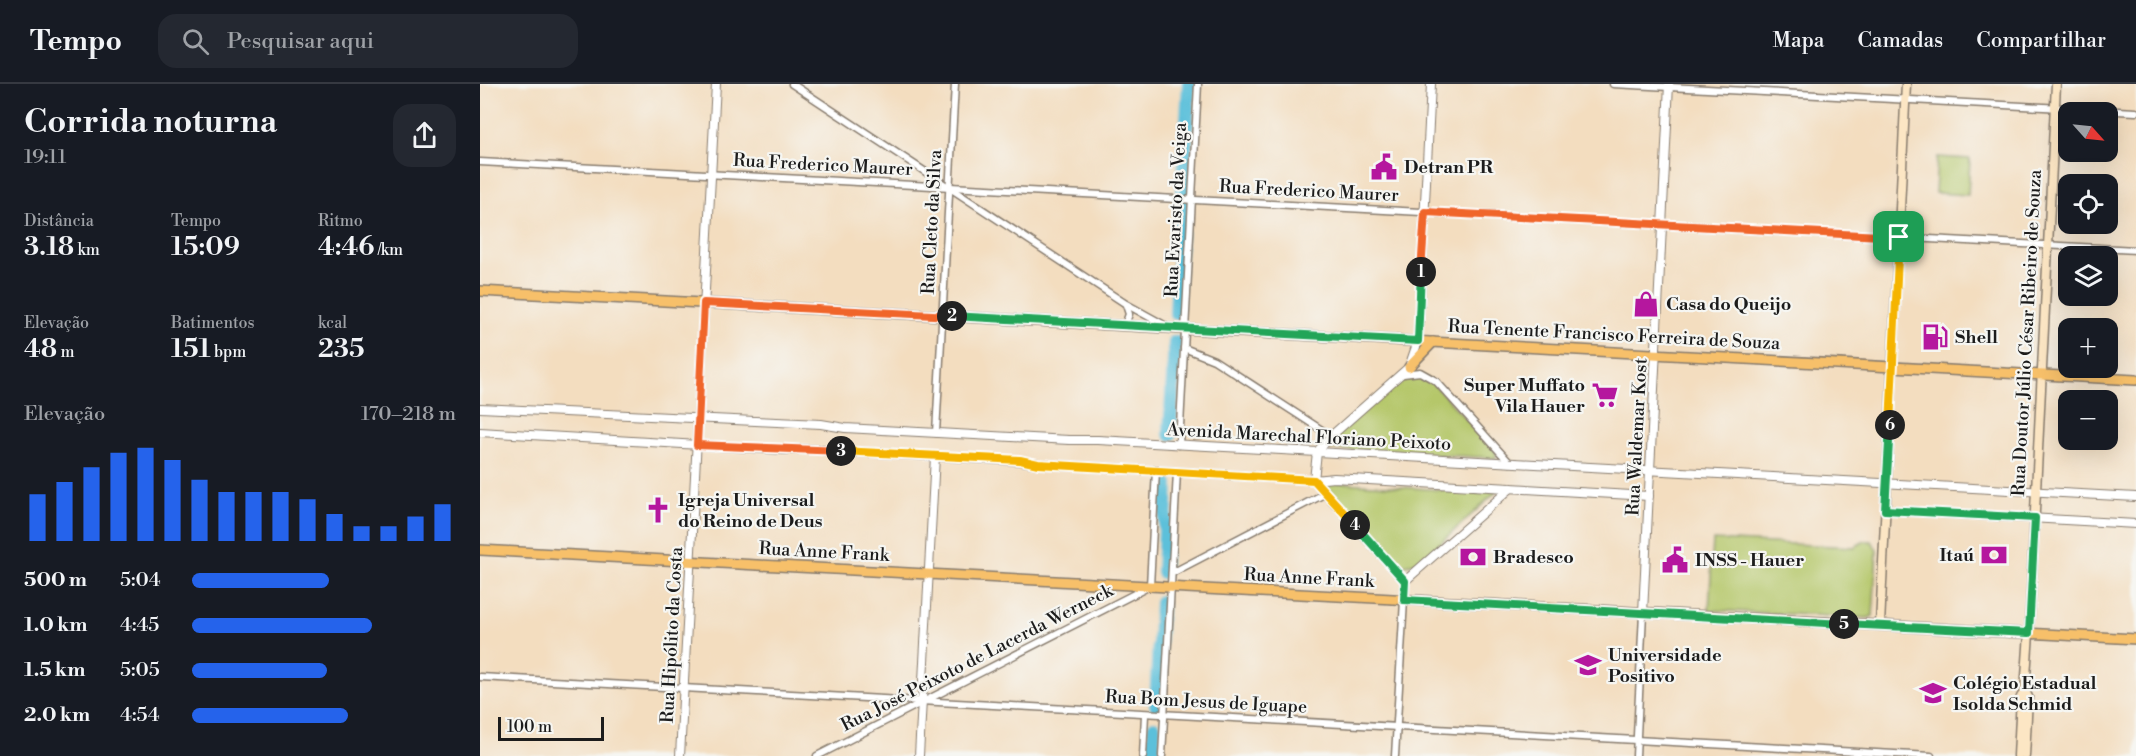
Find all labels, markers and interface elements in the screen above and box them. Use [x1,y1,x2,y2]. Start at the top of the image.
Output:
search box [158,14,578,68]
text: Tempo [30,24,122,59]
icon: search [179,25,212,58]
text: Pesquisar aqui [227,28,374,55]
text: Mapa [1772,28,1824,54]
text: Camadas [1857,28,1943,54]
text: Compartilhar [1976,28,2106,54]
text: Corrida noturna [24,102,277,143]
north arrow [2058,102,2118,162]
map controls [2058,102,2118,450]
button: share [393,104,456,167]
street label: Rua Evaristo da Veiga [1160,121,1192,298]
text: 19:11 [24,145,66,170]
street label: Rua Cleto da Silva [917,148,947,295]
street label: Rua Frederico Maurer [733,149,914,181]
public building icon: Detran PR [1369,152,1399,182]
place label: Detran PR [1404,156,1494,179]
street label: Rua Doutor Júlio César Ribeiro de Souza [2007,168,2047,497]
button: locate [2058,174,2118,234]
street label: Rua Frederico Maurer [1219,175,1400,207]
text: Distância [24,211,94,231]
text: Tempo [171,211,221,231]
text: Ritmo [318,211,363,231]
pin [1873,211,1924,262]
icon: arrive [1882,220,1915,253]
text: 3.18 [24,231,74,263]
text: 15:09 [171,231,240,263]
text: 4:46 [318,231,374,263]
text: km [74,240,100,260]
text: /km [374,240,403,260]
button: layers [2058,246,2118,306]
pin: 1 [1406,257,1436,287]
text: 1 [1417,262,1425,282]
shop icon: Casa do Queijo [1631,289,1661,319]
place label: Casa do Queijo [1666,293,1791,316]
pin: 2 [937,301,967,331]
text: 2 [947,306,957,326]
text: Elevação [24,313,89,333]
text: Batimentos [171,313,254,333]
text: kcal [318,313,347,333]
street label: Rua Tenente Francisco Ferreira de Souza [1447,315,1782,355]
button: + [2058,318,2118,378]
fuel station icon: Shell [1920,322,1950,352]
place label: Shell [1955,326,1998,349]
text: 48 [24,333,57,365]
text: 151 [171,333,211,365]
text: 235 [318,333,365,365]
text: m [57,342,74,362]
text: bpm [211,342,246,362]
street label: Rua Waldemar Kost [1621,357,1653,517]
place label: Super Muffato Vila Hauer [1464,374,1585,418]
supermarket icon: Super Muffato Vila Hauer [1590,380,1620,410]
button: − [2058,390,2118,450]
text: Elevação [24,402,105,427]
text: 170–218 m [361,402,456,427]
pin: 6 [1875,410,1905,440]
text: 6 [1885,415,1895,435]
street label: Avenida Marechal Floriano Peixoto [1165,418,1452,456]
pin: 3 [826,436,856,466]
text: 3 [836,441,846,461]
place label: Igreja Universal do Reino de Deus [678,489,823,533]
church icon: Igreja Universal do Reino de Deus [643,495,673,525]
pin: 4 [1340,510,1370,540]
text: 4 [1350,515,1360,535]
street label: Rua Anne Frank [758,537,891,567]
bank icon: Itaú [1979,540,2009,570]
bank icon: Bradesco [1458,542,1488,572]
place label: Itaú [1939,544,1974,567]
street label: Rua Hipólito da Costa [656,545,688,724]
public building icon: INSS - Hauer [1660,545,1690,575]
place label: Bradesco [1493,546,1574,569]
place label: INSS - Hauer [1695,549,1804,572]
street label: Rua Anne Frank [1243,563,1376,593]
text: 500 m [24,568,87,593]
text: 5:04 [120,568,161,593]
street label: Rua José Peixoto de Lacerda Werneck [837,578,1118,737]
pin: 5 [1829,609,1859,639]
text: 1.0 km [24,613,88,638]
text: 4:45 [120,613,159,638]
text: 5 [1839,614,1849,634]
place label: Universidade Positivo [1608,644,1722,688]
school or university icon: Universidade Positivo [1573,650,1603,680]
text: 1.5 km [24,658,85,683]
text: 5:05 [120,658,160,683]
place label: Colégio Estadual Isolda Schmid [1953,672,2097,716]
school or university icon: Colégio Estadual Isolda Schmid [1918,678,1948,708]
street label: Rua Bom Jesus de Iguape [1104,685,1308,719]
text: 2.0 km [24,703,90,728]
text: 4:54 [120,703,160,728]
scale bar [498,714,604,742]
text: 100 m [507,717,552,737]

